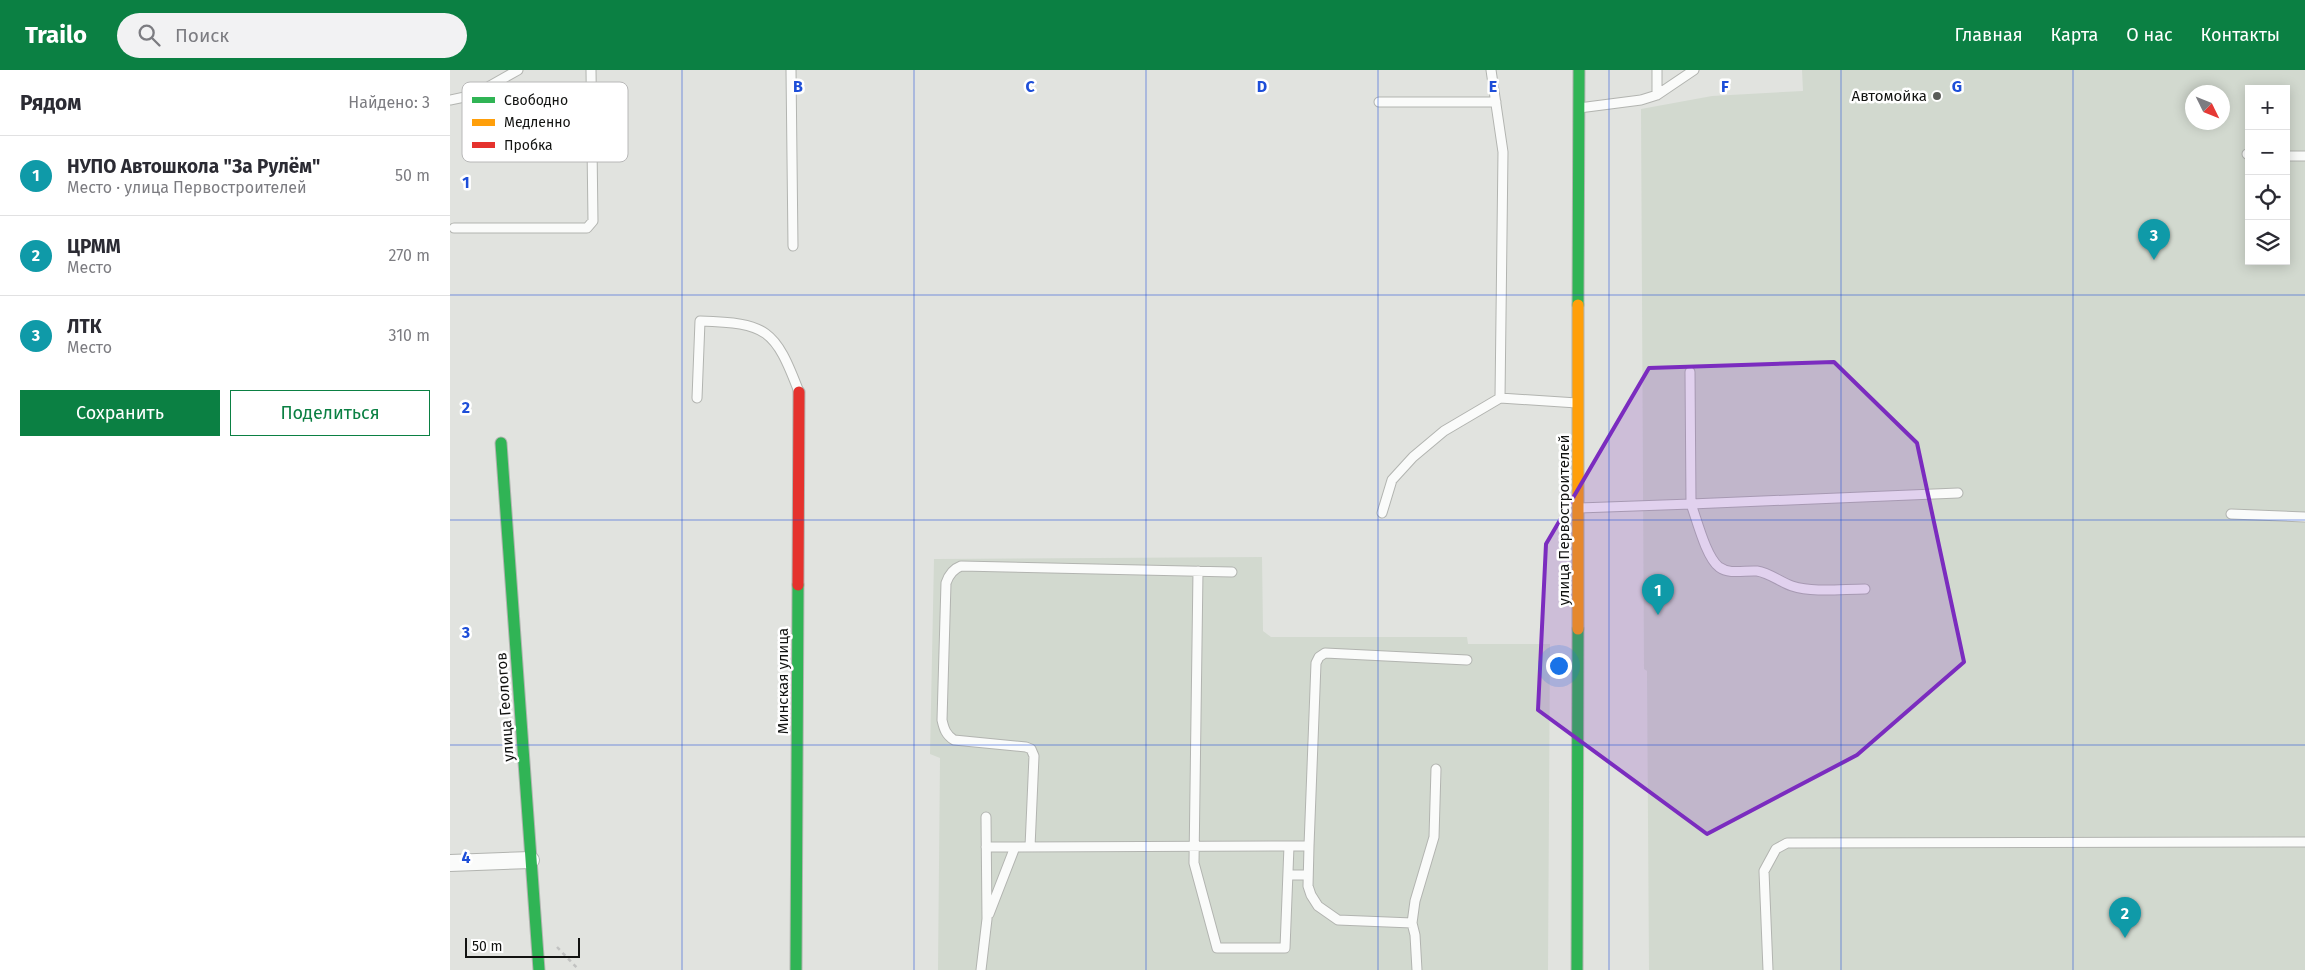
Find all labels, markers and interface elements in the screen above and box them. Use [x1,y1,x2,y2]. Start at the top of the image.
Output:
search box [117,13,467,58]
text: Trailo [25,21,87,49]
icon: search [135,21,163,49]
text: Поиск [175,24,229,47]
text: Главная [1955,24,2023,46]
text: Карта [2051,24,2098,46]
text: О нас [2126,24,2173,46]
text: Контакты [2201,24,2280,46]
text: B [793,77,803,96]
text: C [1025,77,1035,96]
text: D [1257,77,1267,96]
text: E [1489,77,1497,96]
text: F [1721,77,1729,96]
text: G [1952,77,1962,96]
legend [462,82,628,162]
north arrow [2185,85,2230,130]
map controls [2245,85,2290,265]
button: + [2245,85,2290,130]
place label: Автомойка [1852,87,1927,105]
text: Рядом [20,90,81,116]
marker: Автомойка [1931,90,1943,102]
text: Свободно [504,92,568,109]
text: Найдено: 3 [348,93,430,112]
text: Медленно [504,114,571,131]
button: − [2245,130,2290,175]
text: Пробка [504,137,553,154]
text: НУПО Автошкола "За Рулём" [67,155,320,178]
text: 1 [32,166,40,185]
text: 50 m [395,166,430,185]
text: 1 [462,173,470,192]
button: locate [2245,175,2290,220]
text: Место · улица Первостроителей [67,178,307,197]
pin: 3 [2138,219,2170,260]
button: layers [2245,220,2290,265]
text: ЦРММ [67,235,121,258]
text: 2 [32,246,40,265]
text: 270 m [388,246,430,265]
text: Место [67,258,112,277]
text: ЛТК [67,315,102,338]
text: 3 [32,326,40,345]
text: 310 m [389,326,430,345]
text: Место [67,338,112,357]
button: Сохранить [20,390,220,436]
button: Поделиться [230,390,430,436]
text: 2 [462,398,470,417]
street label: улица Первостроителей [1555,435,1573,605]
pin: 1 [1642,574,1674,615]
text: 3 [461,623,470,642]
street label: Минская улица [774,628,792,734]
street label: улица Геологов [492,652,518,762]
your location [1546,653,1572,679]
text: 4 [461,848,471,867]
pin: 2 [2109,897,2141,938]
scale bar [465,935,580,958]
text: 50 m [472,938,503,955]

